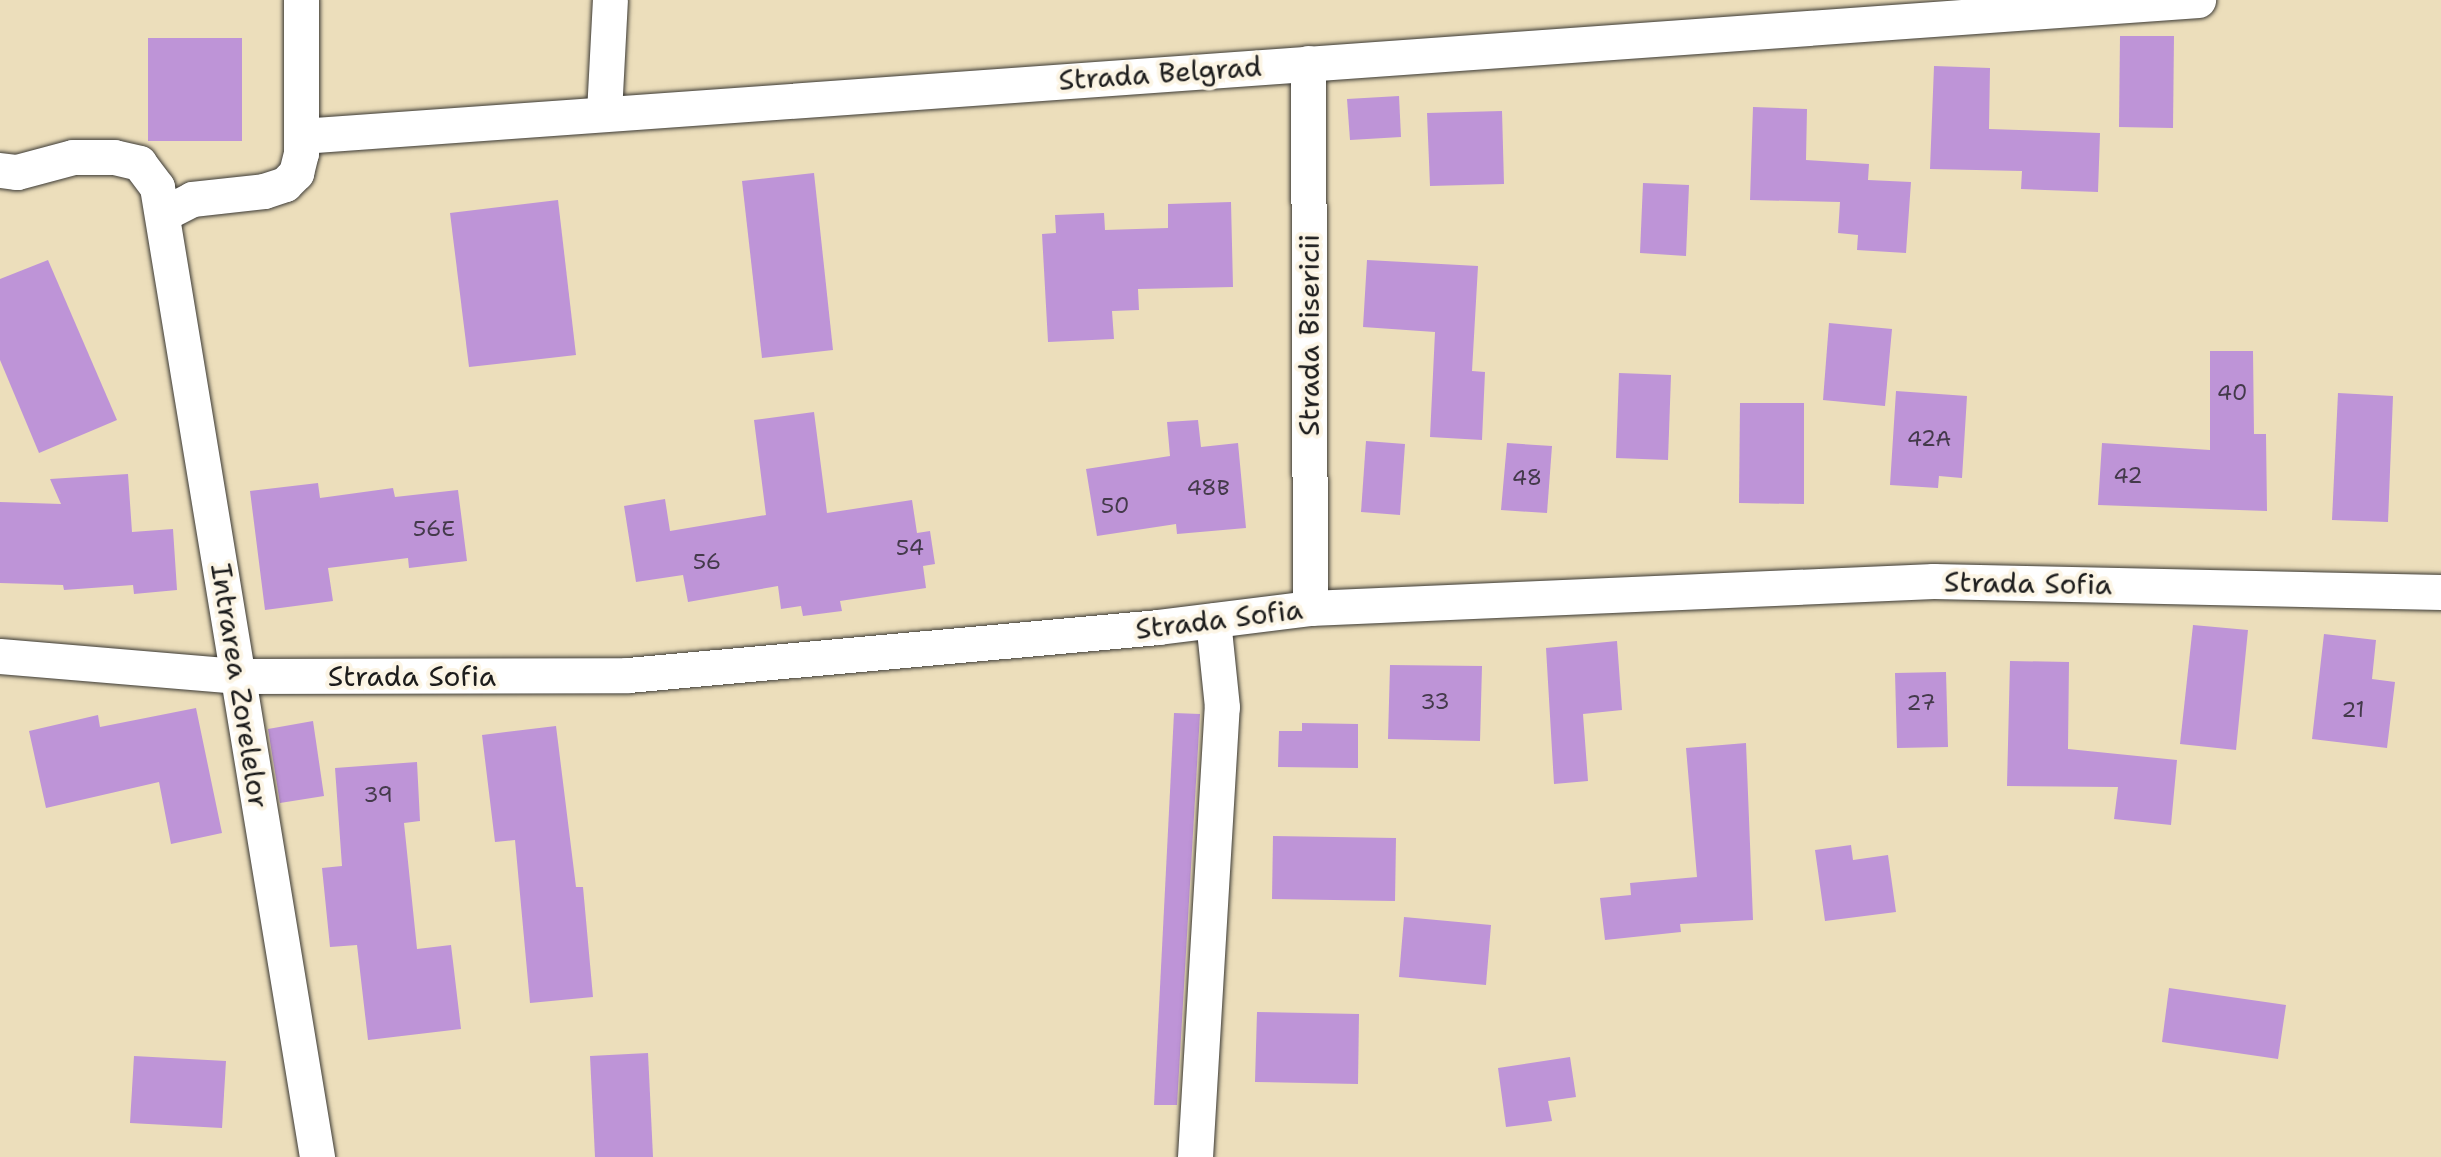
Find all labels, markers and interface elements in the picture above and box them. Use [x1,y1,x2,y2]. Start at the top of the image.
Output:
street label: Strada Belgrad [1057,49,1263,97]
street label: Strada Bisericii [1292,234,1326,436]
house number: 40 [2217,380,2247,406]
house number: 42A [1907,426,1951,452]
house number: 42 [2113,463,2143,489]
house number: 48 [1512,465,1542,491]
house number: 48B [1186,475,1230,501]
house number: 50 [1101,493,1129,519]
house number: 56E [413,516,455,542]
house number: 54 [896,535,924,561]
house number: 56 [693,549,721,575]
street label: Intrarea Zorelelor [204,561,276,811]
street label: Strada Sofia [1944,565,2112,601]
street label: Strada Sofia [1133,592,1305,646]
street label: Strada Sofia [328,659,496,693]
house number: 33 [1420,689,1450,715]
house number: 27 [1906,690,1936,716]
house number: 21 [2341,697,2365,723]
house number: 39 [363,782,393,808]

